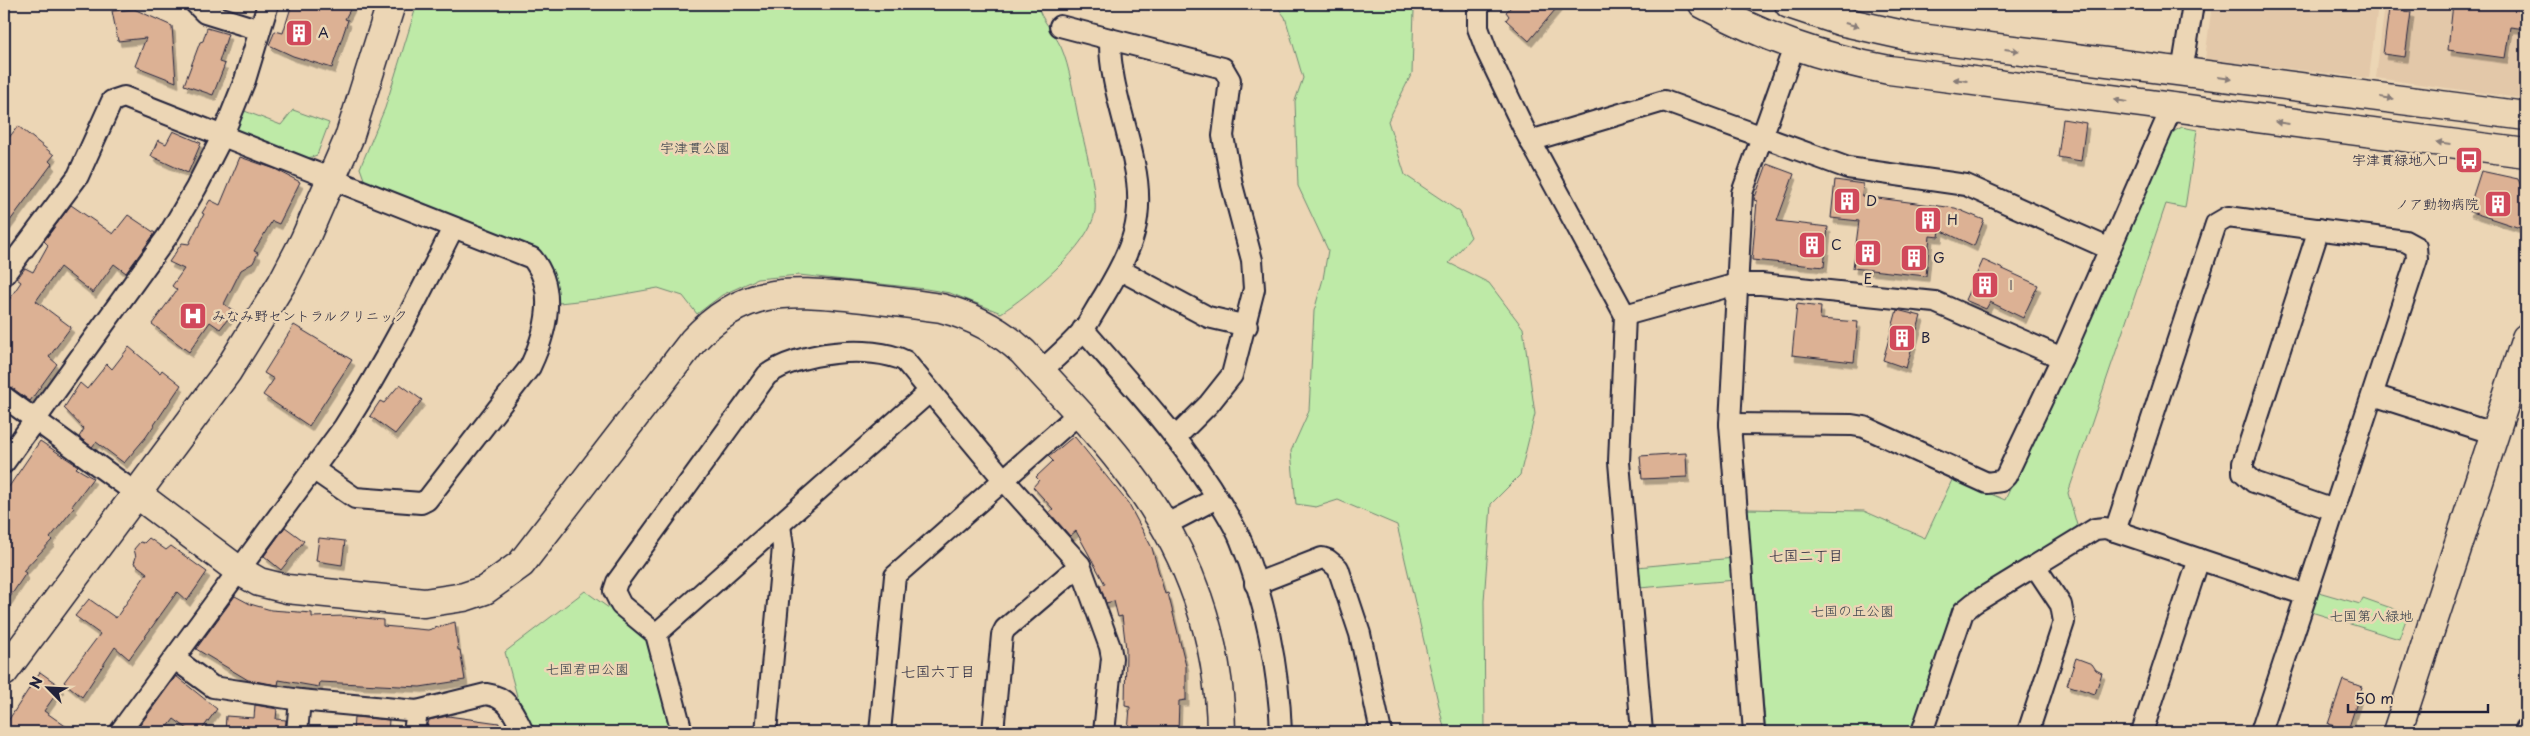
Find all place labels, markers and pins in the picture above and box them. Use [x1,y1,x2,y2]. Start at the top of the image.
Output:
building icon: A [284,18,314,48]
place label: A [318,22,329,43]
bus stop icon: 宇津貫緑地入口 [2454,145,2484,175]
place label: 宇津貫緑地入口 [2352,149,2450,170]
building icon: D [1832,186,1862,216]
building icon: ノア動物病院 [2483,189,2513,219]
place label: D [1866,190,1877,211]
place label: ノア動物病院 [2395,193,2479,214]
building icon: H [1913,205,1943,235]
place label: H [1947,209,1958,230]
building icon: C [1797,230,1827,260]
place label: C [1831,234,1842,255]
building icon: E [1853,238,1883,268]
building icon: G [1899,243,1929,273]
place label: G [1933,247,1945,268]
place label: E [1864,268,1873,289]
building icon: Ⅰ [1970,270,2000,300]
place label: Ⅰ [2004,274,2018,295]
hospital icon: みなみ野セントラルクリニック [178,301,208,331]
place label: みなみ野セントラルクリニック [212,305,407,326]
building icon: B [1887,323,1917,353]
place label: B [1921,327,1930,348]

